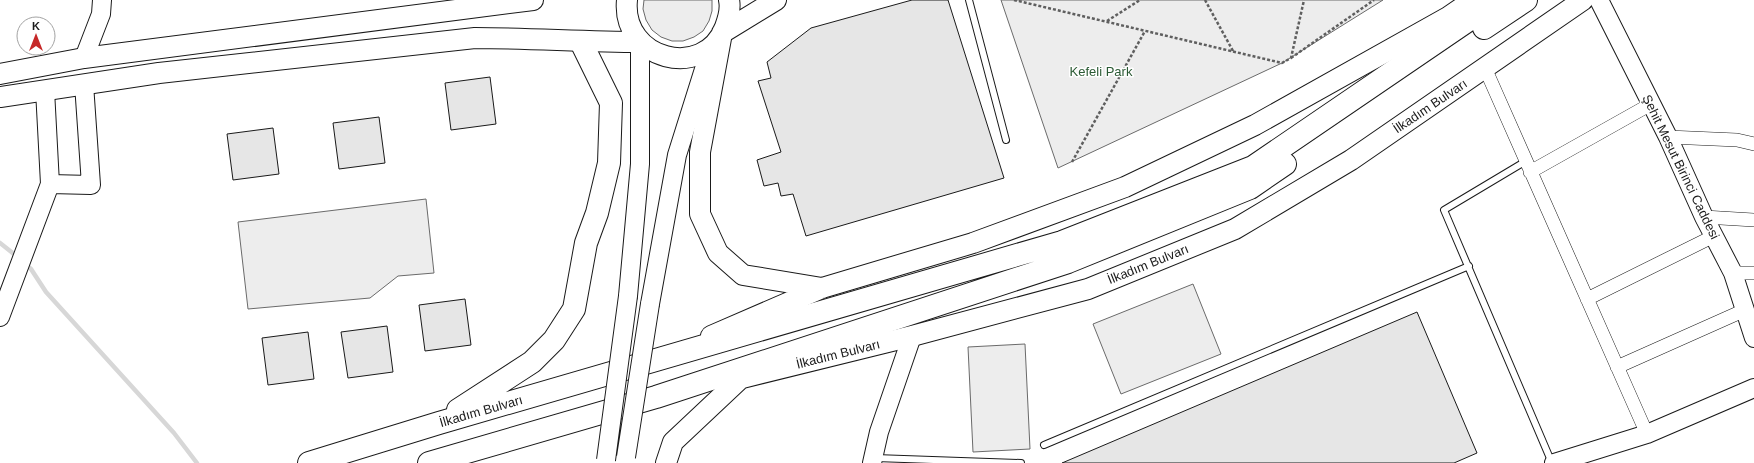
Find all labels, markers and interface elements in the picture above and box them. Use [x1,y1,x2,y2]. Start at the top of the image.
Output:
north arrow [16,16,56,56]
text: K [32,20,40,32]
park label: Kefeli Park [1070,64,1133,79]
street label: İlkadım Bulvarı [1390,76,1470,136]
street label: Şehit Mesut Birinci Caddesi [1639,92,1723,242]
street label: İlkadım Bulvarı [1105,241,1191,287]
street label: İlkadım Bulvarı [794,336,882,372]
street label: İlkadım Bulvarı [438,392,524,430]

